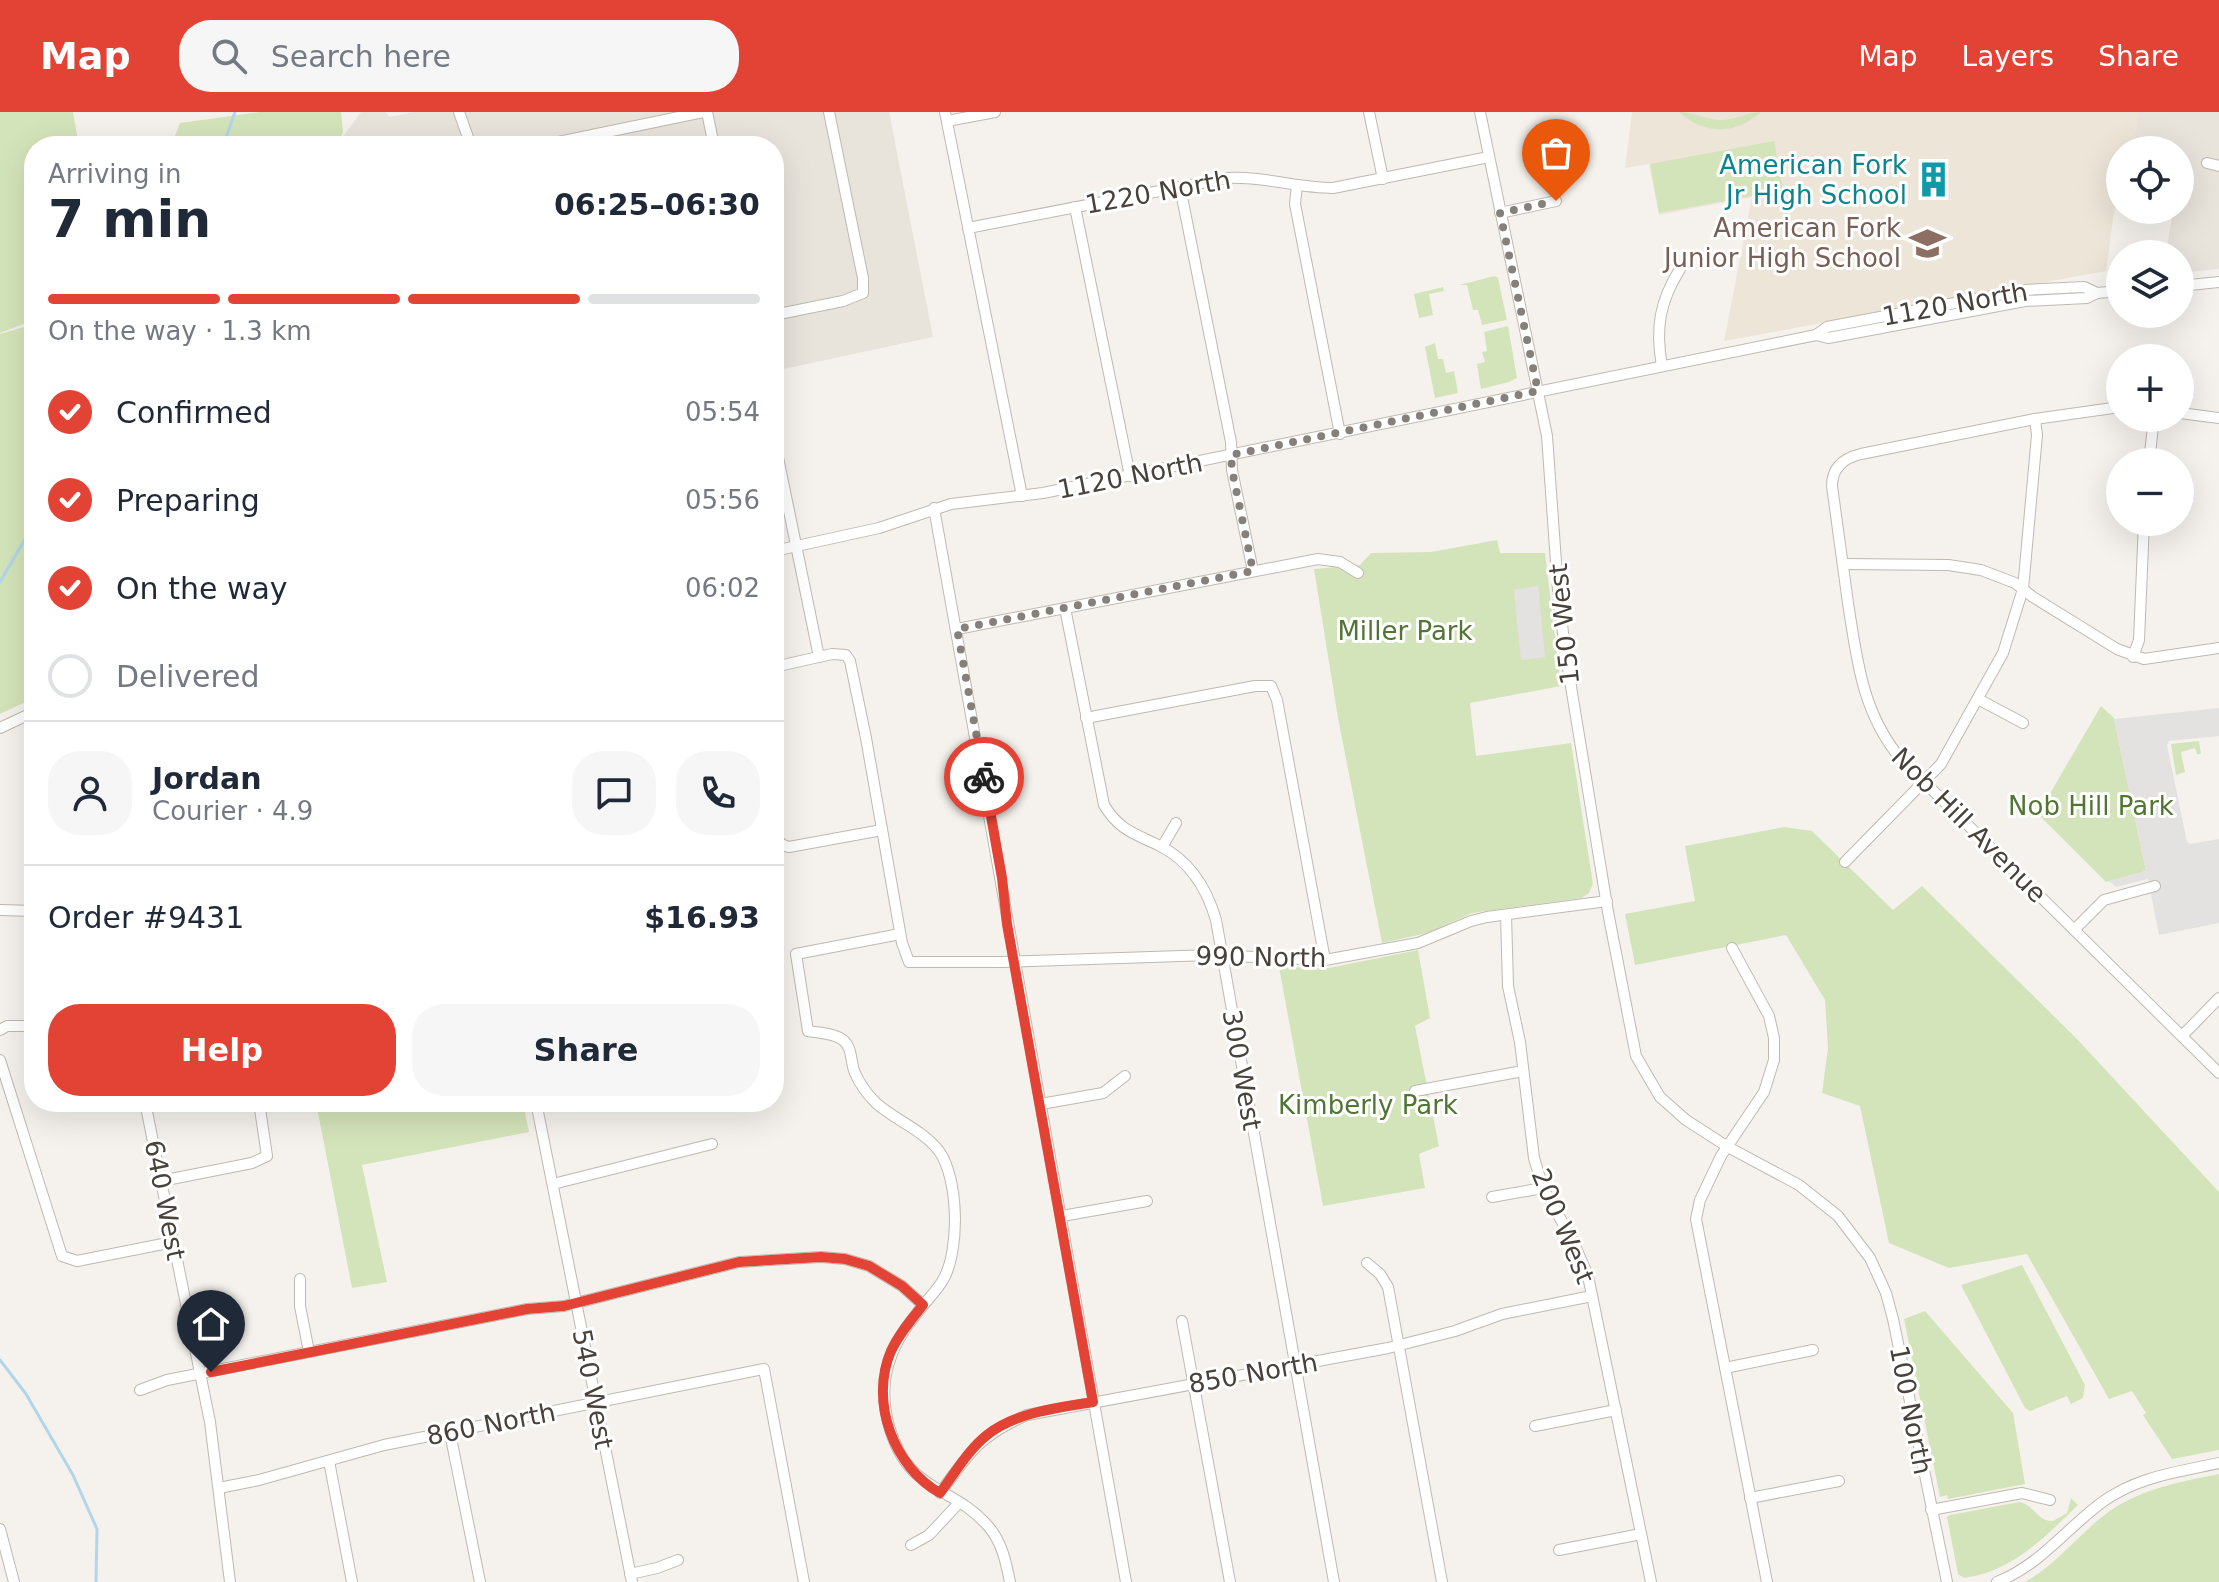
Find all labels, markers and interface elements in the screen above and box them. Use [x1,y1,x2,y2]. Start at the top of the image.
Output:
search box [179,20,739,92]
text: Map [40,34,131,78]
icon: search [207,34,251,78]
text: Search here [271,39,451,74]
text: Map [1858,40,1918,73]
text: Layers [1962,40,2054,73]
text: Share [2098,40,2179,73]
pin [1522,119,1590,201]
icon: bag [1534,131,1578,175]
map controls [2106,136,2194,536]
button: locate [2106,136,2194,224]
place label: American Fork Jr High School [1719,150,1907,210]
text: Arriving in [48,159,182,189]
building icon: American Fork Jr High School [1914,161,1952,199]
street label: 1220 North [1083,164,1233,220]
text: 06:25–06:30 [554,187,760,222]
text: 7 min [48,189,211,249]
place label: American Fork Junior High School [1662,213,1901,273]
school or university icon: American Fork Junior High School [1908,224,1946,262]
button: layers [2106,240,2194,328]
street label: 1120 North [1880,276,2030,332]
text: On the way · 1.3 km [48,316,312,346]
button: + [2106,344,2194,432]
icon: check [48,390,92,434]
text: Confirmed [116,395,272,430]
text: 05:54 [685,397,760,427]
street label: 1120 North [1055,447,1205,505]
button: − [2106,448,2194,536]
icon: check [48,478,92,522]
text: Preparing [116,483,260,518]
text: 05:56 [685,485,760,515]
street label: 150 West [1543,562,1585,686]
icon: check [48,566,92,610]
text: On the way [116,571,288,606]
text: 06:02 [685,573,760,603]
park label: Miller Park [1337,616,1473,646]
text: Delivered [116,659,260,694]
courier [944,737,1024,817]
street label: Nob Hill Avenue [1885,741,2053,909]
button: person [48,751,132,835]
button: chat [572,751,656,835]
button: phone [676,751,760,835]
icon: bike [962,755,1006,799]
text: Jordan [152,761,262,796]
park label: Nob Hill Park [2008,791,2174,821]
text: Courier · 4.9 [152,796,313,826]
text: Order #9431 [48,900,244,935]
text: $16.93 [644,900,760,935]
street label: 990 North [1195,941,1327,973]
button: Help [48,1004,396,1096]
button: Share [412,1004,760,1096]
street label: 300 West [1217,1007,1267,1133]
park label: Kimberly Park [1278,1090,1458,1120]
street label: 640 West [139,1137,191,1263]
street label: 200 West [1525,1164,1601,1288]
pin [177,1290,245,1372]
icon: home [189,1302,233,1346]
street label: 540 West [567,1326,619,1452]
street label: 100 North [1884,1343,1938,1477]
street label: 850 North [1186,1347,1320,1399]
street label: 860 North [424,1397,558,1451]

